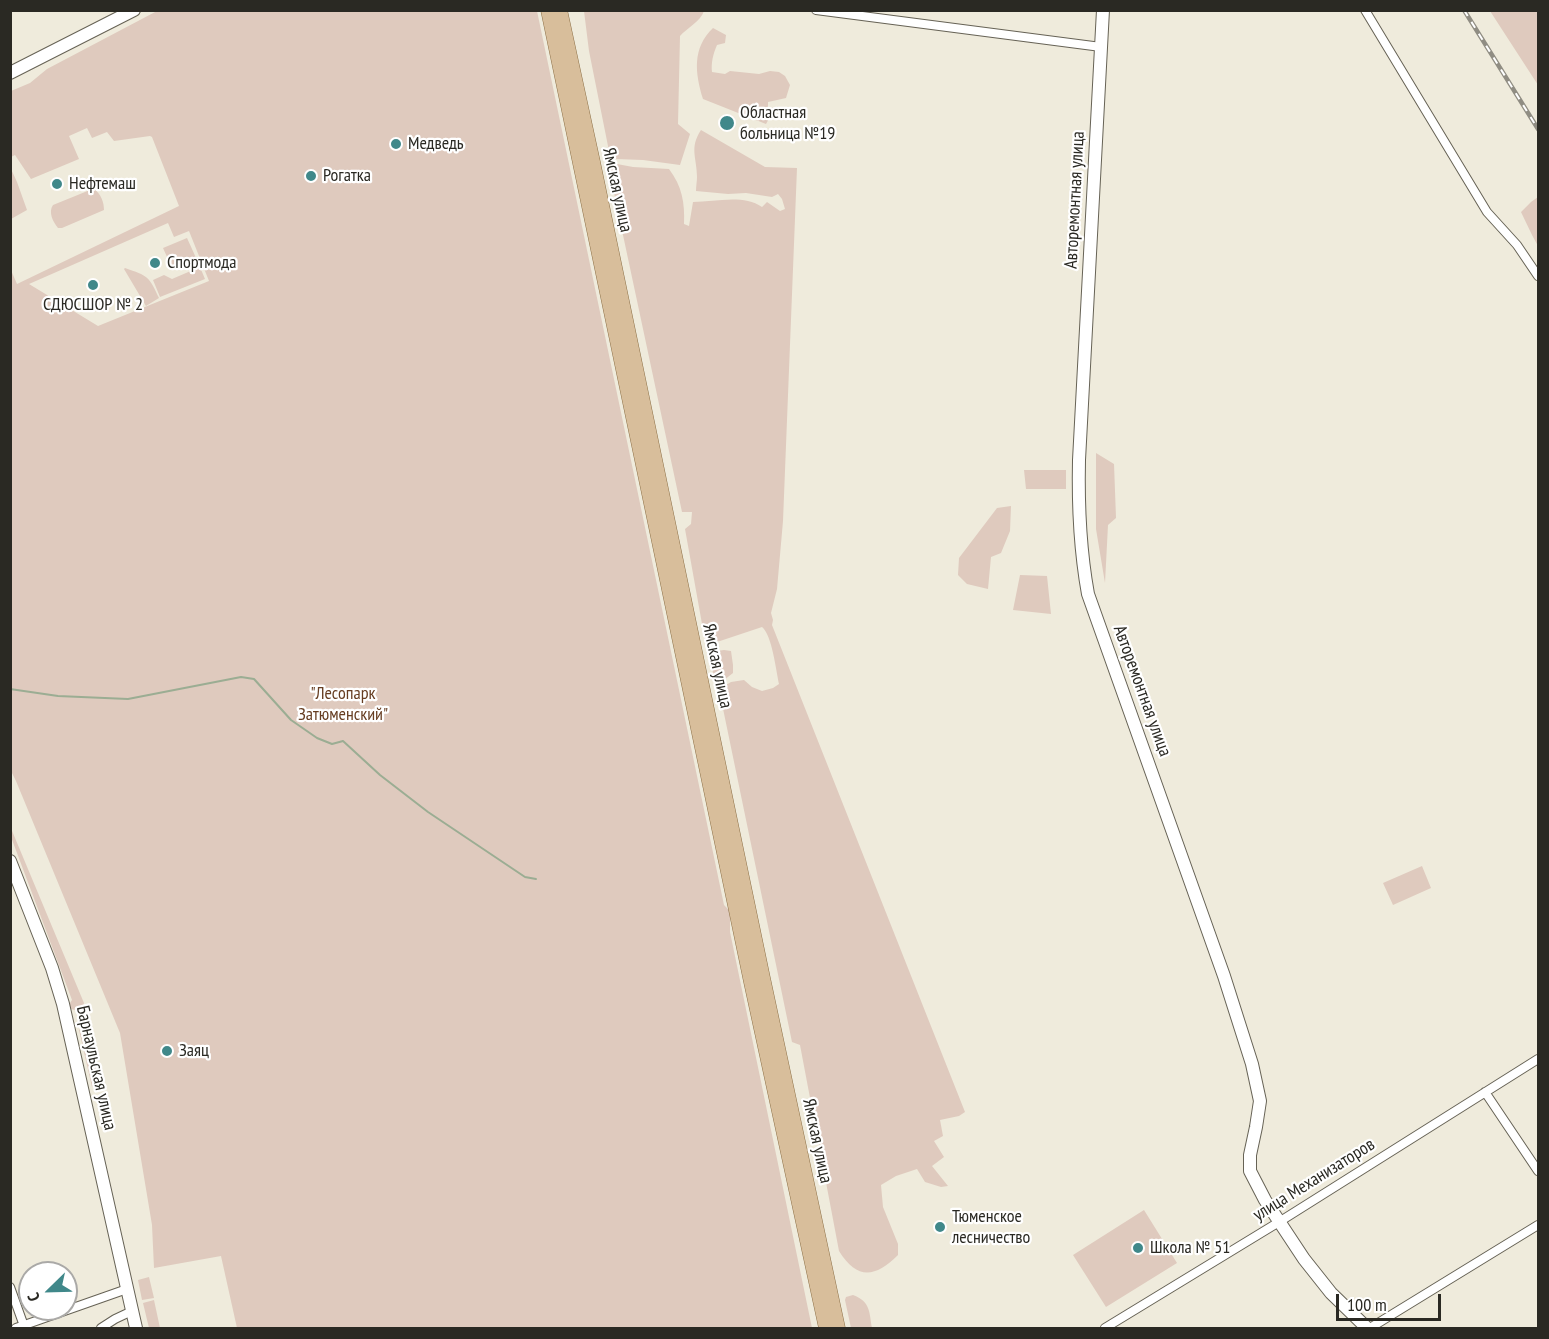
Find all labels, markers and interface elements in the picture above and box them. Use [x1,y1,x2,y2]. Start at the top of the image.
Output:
place label: Областная больница №19 [740,102,835,144]
marker: Областная больница №19 [718,114,736,132]
street label: Авторемонтная улица [1061,131,1089,269]
place label: Медведь [408,133,464,155]
marker: Медведь [389,137,403,151]
street label: Ямская улица [597,146,637,234]
place label: Рогатка [323,165,371,187]
marker: Рогатка [304,169,318,183]
place label: Нефтемаш [69,173,136,195]
marker: Нефтемаш [50,177,64,191]
place label: Спортмода [167,252,236,274]
marker: Спортмода [148,256,162,270]
marker: СДЮСШОР № 2 [86,278,100,292]
place label: СДЮСШОР № 2 [43,294,143,316]
street label: Ямская улица [697,622,737,710]
street label: Авторемонтная улица [1108,623,1176,759]
park label: "Лесопарк Затюменский" [298,683,388,726]
street label: Барнаульская улица [71,1004,121,1132]
place label: Заяц [179,1040,209,1062]
marker: Заяц [160,1044,174,1058]
street label: Ямская улица [797,1097,837,1185]
street label: улица Механизаторов [1249,1134,1379,1226]
place label: Тюменское лесничество [952,1206,1030,1248]
marker: Тюменское лесничество [933,1220,947,1234]
place label: Школа № 51 [1150,1237,1230,1259]
marker: Школа № 51 [1131,1241,1145,1255]
north arrow [18,1261,78,1321]
scale bar [1339,1282,1444,1320]
text: С [23,1290,44,1305]
text: 100 m [1347,1293,1387,1316]

